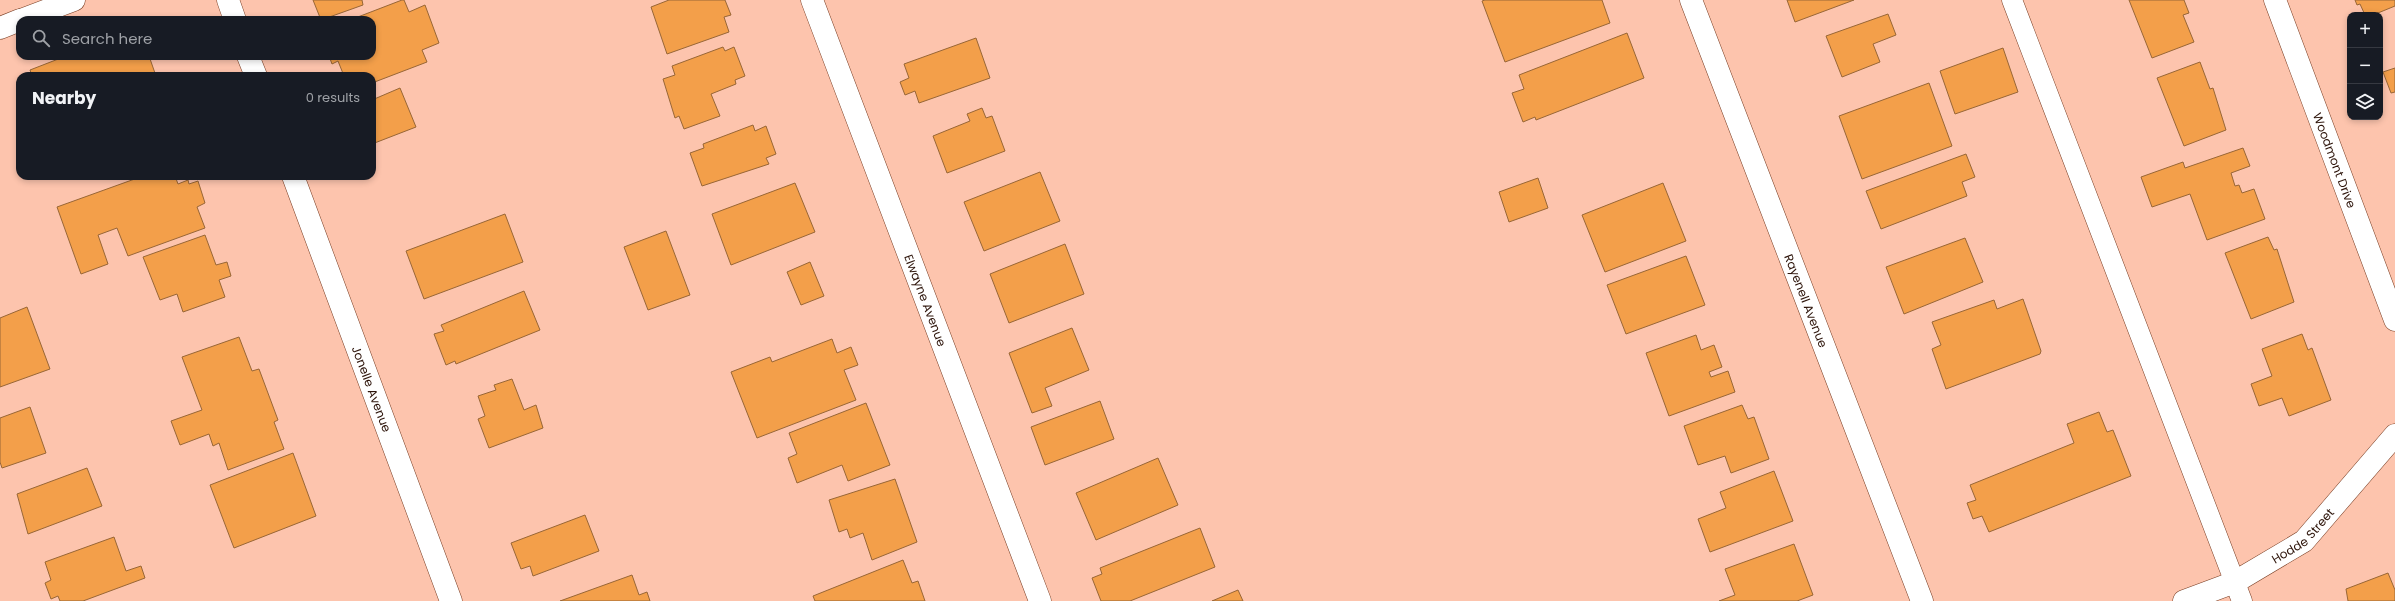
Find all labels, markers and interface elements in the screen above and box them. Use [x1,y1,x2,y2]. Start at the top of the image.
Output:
map controls [2347,12,2383,120]
button: + [2347,12,2383,48]
search box [16,16,376,60]
icon: search [30,27,52,49]
text: Search here [62,28,152,49]
button: − [2347,48,2383,84]
button: layers [2347,84,2383,120]
text: Nearby [32,86,96,110]
text: 0 results [306,88,360,107]
street label: Woodmont Drive [2309,110,2361,210]
street label: Rayenell Avenue [1781,251,1832,350]
street label: Elwayne Avenue [901,252,951,349]
street label: Jonelle Avenue [348,343,396,434]
street label: Hodde Street [2268,504,2337,567]

